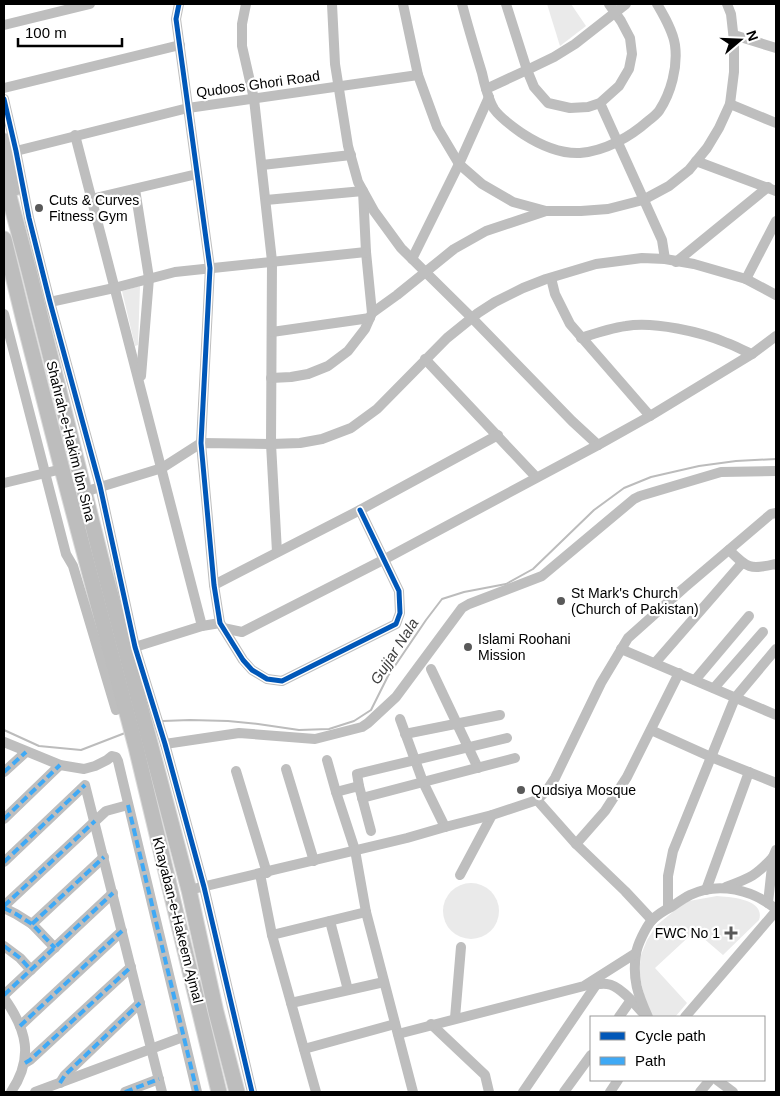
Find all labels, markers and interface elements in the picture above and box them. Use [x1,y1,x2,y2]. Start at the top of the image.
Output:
scale bar [18,15,121,47]
north arrow [715,15,765,65]
text: 100 m [25,24,67,41]
text: N [743,28,762,43]
street label: Qudoos Ghori Road [195,67,321,101]
place label: Cuts & Curves Fitness Gym [49,192,139,224]
marker: Cuts & Curves Fitness Gym [33,202,45,214]
street label: Shahrah-e-Hakim Ibn Sina [43,359,99,523]
place label: St Mark's Church (Church of Pakistan) [571,585,699,617]
marker: St Mark's Church (Church of Pakistan) [555,595,567,607]
water label: Gujjar Nala [366,615,422,687]
place label: Islami Roohani Mission [478,631,571,663]
marker: Islami Roohani Mission [462,641,474,653]
place label: Qudsiya Mosque [531,782,636,798]
marker: Qudsiya Mosque [515,784,527,796]
street label: Khayaban-e-Hakeem Ajmal [150,835,206,1005]
place label: FWC No 1 [655,925,720,941]
marker: FWC No 1 [724,926,738,940]
legend [590,1016,765,1081]
text: Cycle path [635,1027,706,1044]
text: Path [635,1052,666,1069]

